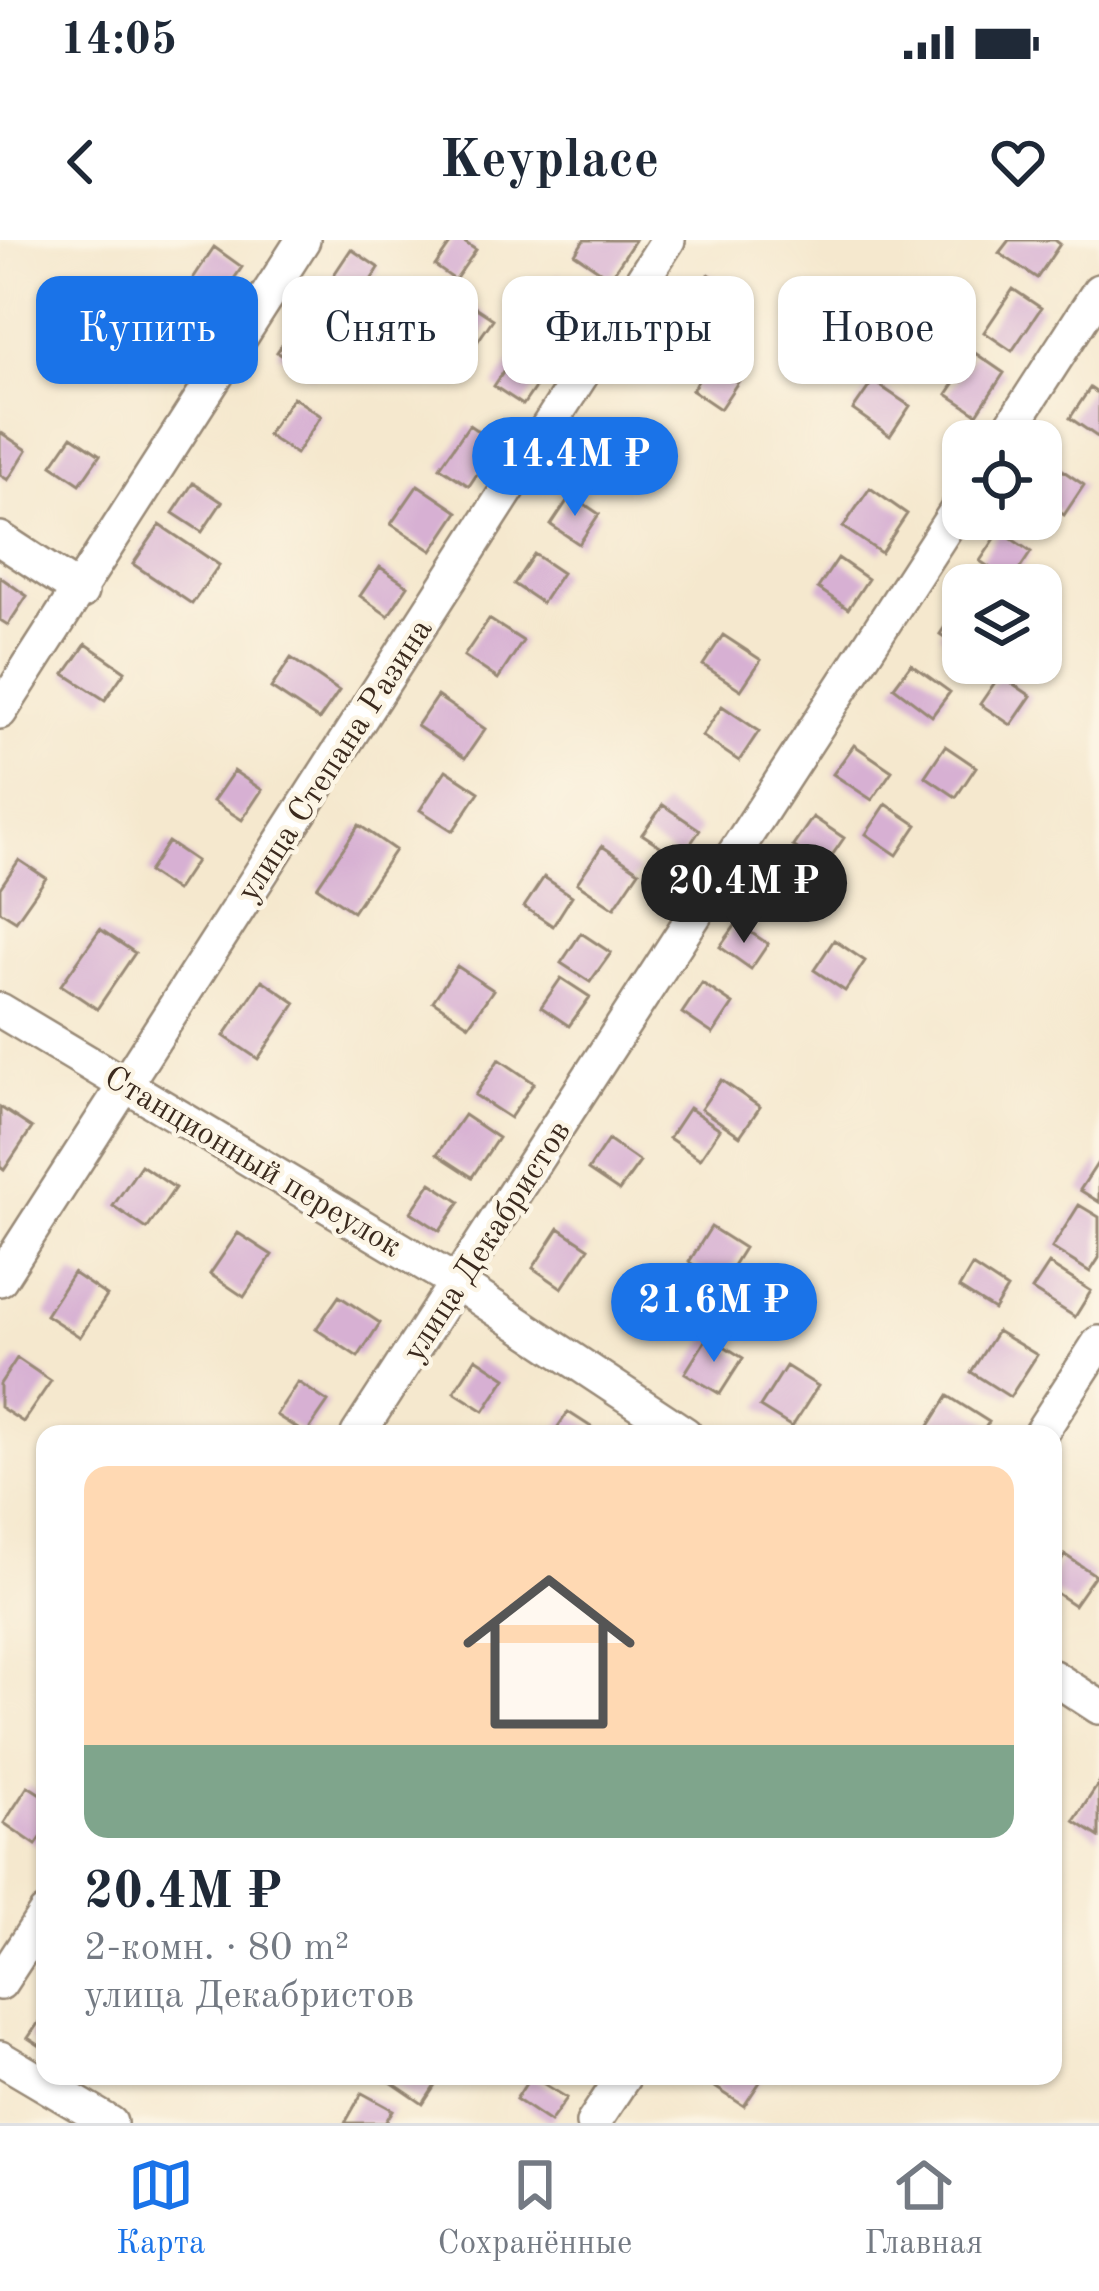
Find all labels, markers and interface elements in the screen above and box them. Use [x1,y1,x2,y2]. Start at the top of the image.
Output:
text: 14:05 [60,19,177,64]
icon: back [48,129,114,195]
icon: heart [985,129,1051,195]
text: Keyplace [440,135,659,189]
chip: Купить [36,276,258,384]
chip: Снять [282,276,478,384]
chip: Фильтры [502,276,754,384]
chip: Новое [778,276,976,384]
pin: 14.4M ₽ [464,417,686,519]
map controls [942,420,1062,684]
button: locate [942,420,1062,540]
text: 14.4M ₽ [499,436,651,475]
button: layers [942,564,1062,684]
street label: улица Степана Разина [232,614,440,908]
pin: 20.4M ₽ [633,844,855,946]
text: 20.4M ₽ [668,863,820,902]
street label: Станционный переулок [98,1061,406,1265]
street label: улица Декабристов [398,1116,578,1368]
pin: 21.6M ₽ [603,1263,825,1365]
text: 21.6M ₽ [638,1282,790,1321]
icon: home [441,1544,657,1760]
text: 20.4M ₽ [84,1868,283,1919]
text: 2-комн. · 80 m² [84,1929,349,1968]
text: улица Декабристов [84,1977,414,2016]
tab: Карта [116,2152,205,2265]
tab: Сохранённые [438,2152,632,2265]
tab: Главная [864,2152,983,2265]

